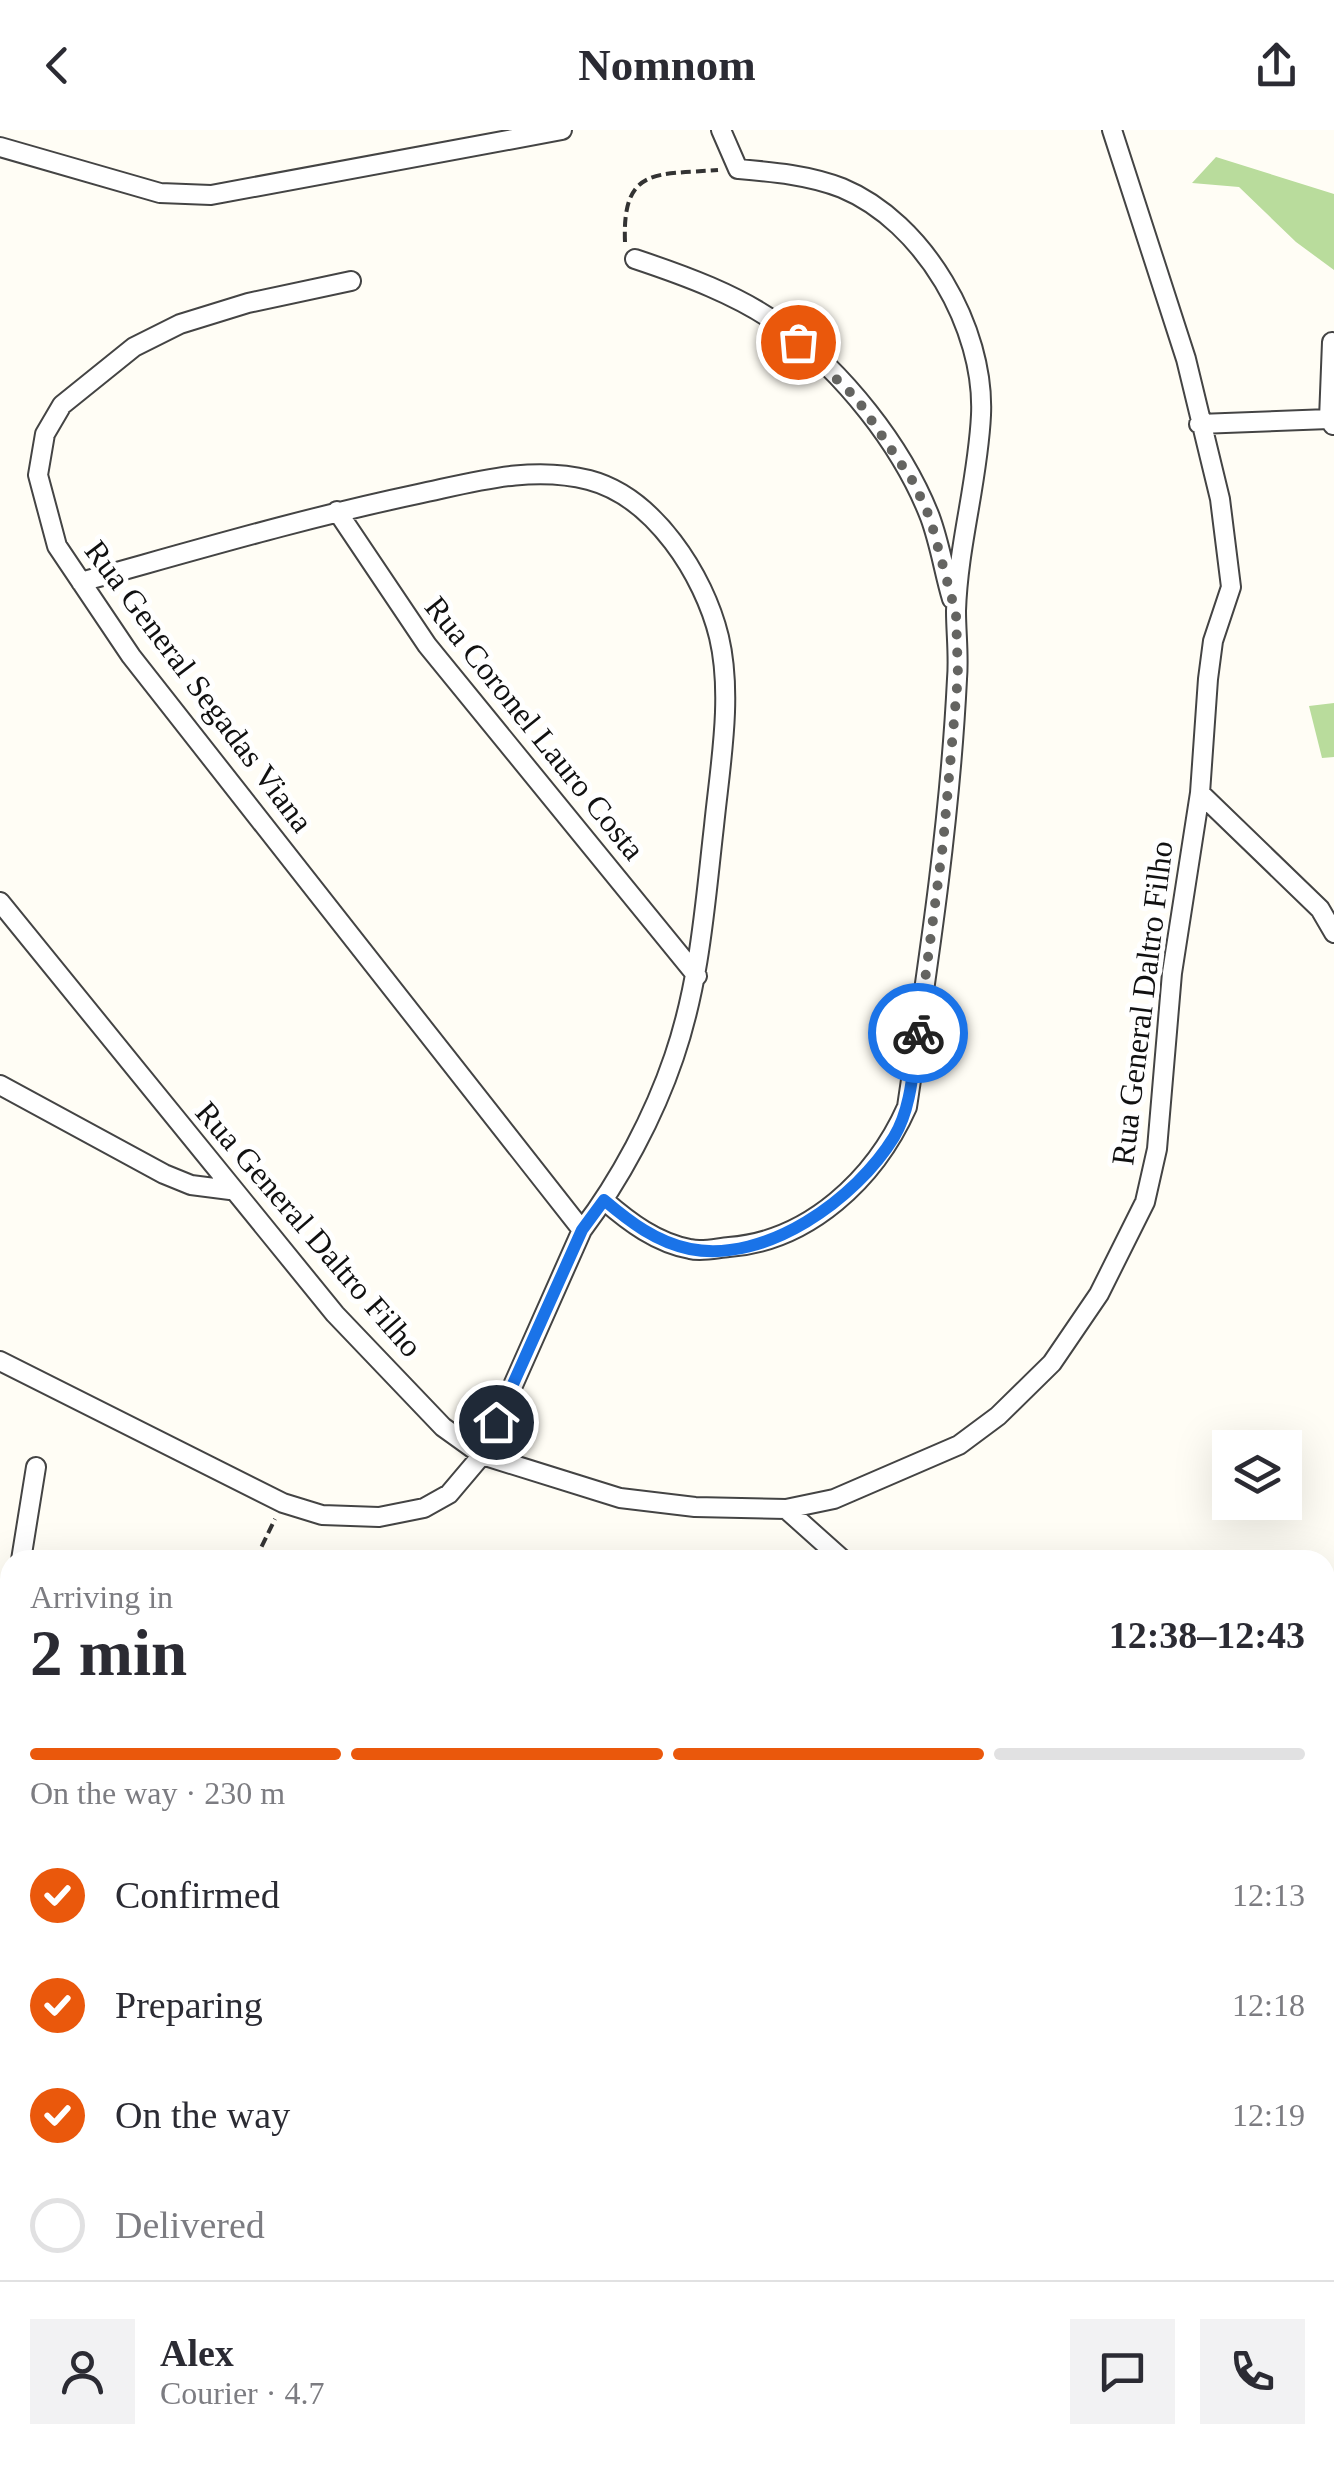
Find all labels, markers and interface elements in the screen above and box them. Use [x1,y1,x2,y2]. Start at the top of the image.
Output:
icon: back [30,38,85,93]
icon: share [1249,38,1304,93]
text: Nomnom [578,40,756,90]
pin [756,300,841,385]
icon: bag [771,315,826,370]
street label: Rua General Segadas Viana [78,533,320,839]
street label: Rua Coronel Lauro Costa [418,589,652,867]
street label: Rua General Daltro Filho [1104,839,1180,1167]
courier [868,983,968,1083]
icon: bike [891,1006,946,1061]
street label: Rua General Daltro Filho [188,1094,430,1364]
pin [454,1380,539,1465]
icon: home [469,1395,524,1450]
map controls [1212,1430,1302,1520]
button: layers [1212,1430,1302,1520]
text: Arriving in [30,1579,173,1615]
text: 12:38–12:43 [1109,1614,1305,1656]
text: 2 min [30,1617,187,1689]
text: On the way · 230 m [30,1775,285,1811]
icon: check [30,1868,85,1923]
text: Confirmed [115,1874,280,1916]
text: 12:13 [1232,1877,1305,1913]
icon: check [30,1978,85,2033]
text: Preparing [115,1984,263,2026]
text: 12:18 [1232,1987,1305,2023]
icon: check [30,2088,85,2143]
text: On the way [115,2094,290,2136]
text: 12:19 [1232,2097,1305,2133]
text: Delivered [115,2204,265,2246]
button: person [30,2319,135,2424]
button: chat [1070,2319,1175,2424]
button: phone [1200,2319,1305,2424]
text: Alex [160,2332,234,2374]
text: Courier · 4.7 [160,2375,324,2411]

